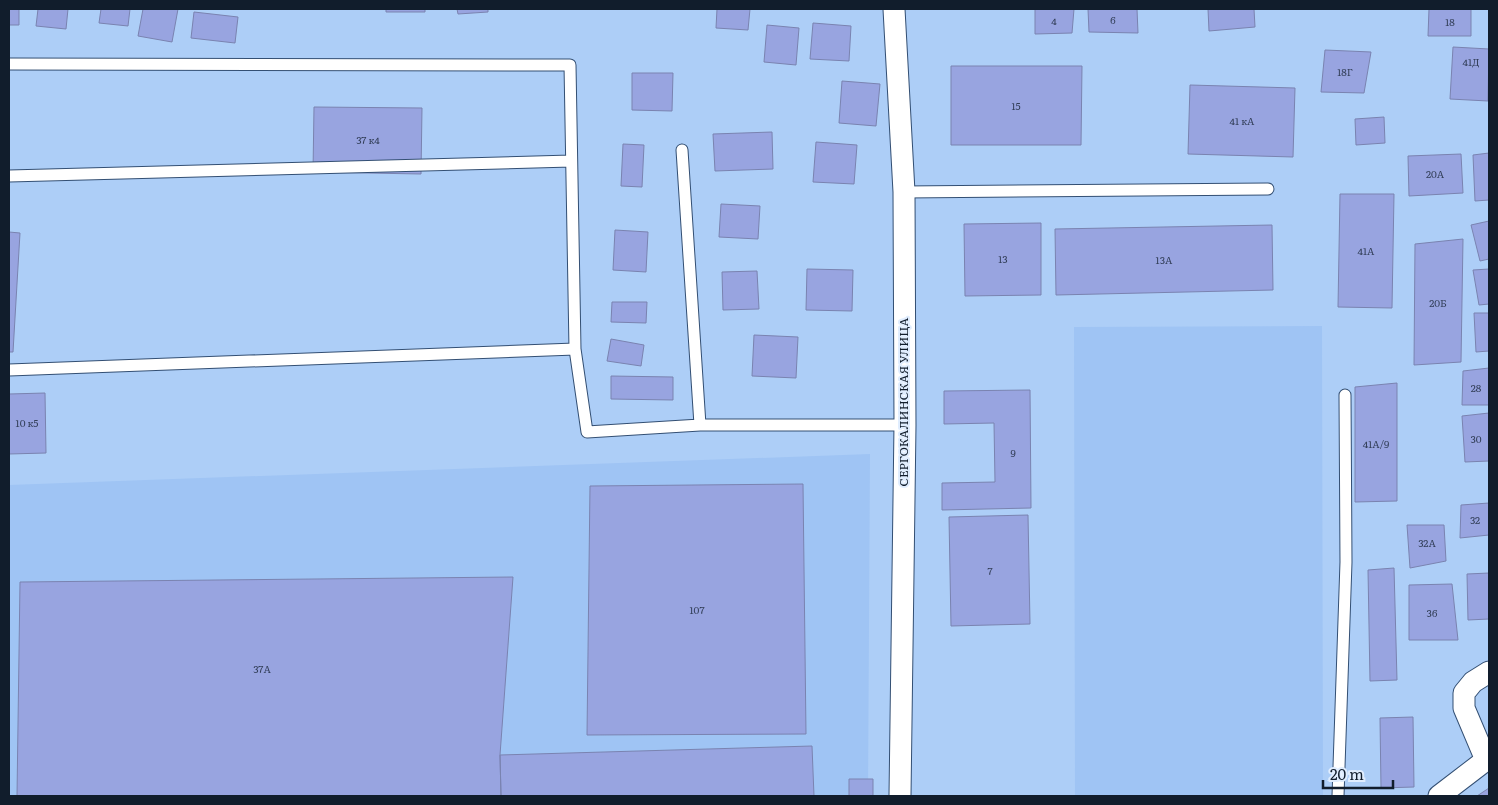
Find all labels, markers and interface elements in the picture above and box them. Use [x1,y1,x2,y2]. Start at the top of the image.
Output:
house number: 6 [1110,12,1116,27]
house number: 4 [1051,13,1057,28]
house number: 18 [1445,14,1455,29]
house number: 41Д [1463,54,1479,69]
house number: 18Г [1337,64,1353,79]
house number: 15 [1011,98,1021,113]
house number: 41 кА [1230,113,1255,128]
house number: 37 к4 [356,132,380,147]
house number: 20А [1426,166,1445,181]
house number: 41А [1358,243,1375,258]
house number: 13 [998,251,1008,266]
house number: 13А [1156,252,1173,267]
house number: 20Б [1429,295,1447,310]
street label: СЕРГОКАЛИНСКАЯ УЛИЦА [894,317,912,486]
house number: 28 [1471,380,1482,395]
house number: 10 к5 [16,415,38,430]
house number: 30 [1470,431,1482,446]
house number: 41А/9 [1363,436,1389,451]
house number: 9 [1010,445,1016,460]
house number: 32 [1470,512,1480,527]
house number: 32А [1418,535,1436,550]
house number: 7 [987,563,993,578]
house number: 107 [690,602,704,617]
house number: 36 [1427,605,1438,620]
house number: 37А [253,661,271,676]
scale bar [1323,758,1393,790]
text: 20 m [1330,762,1364,785]

